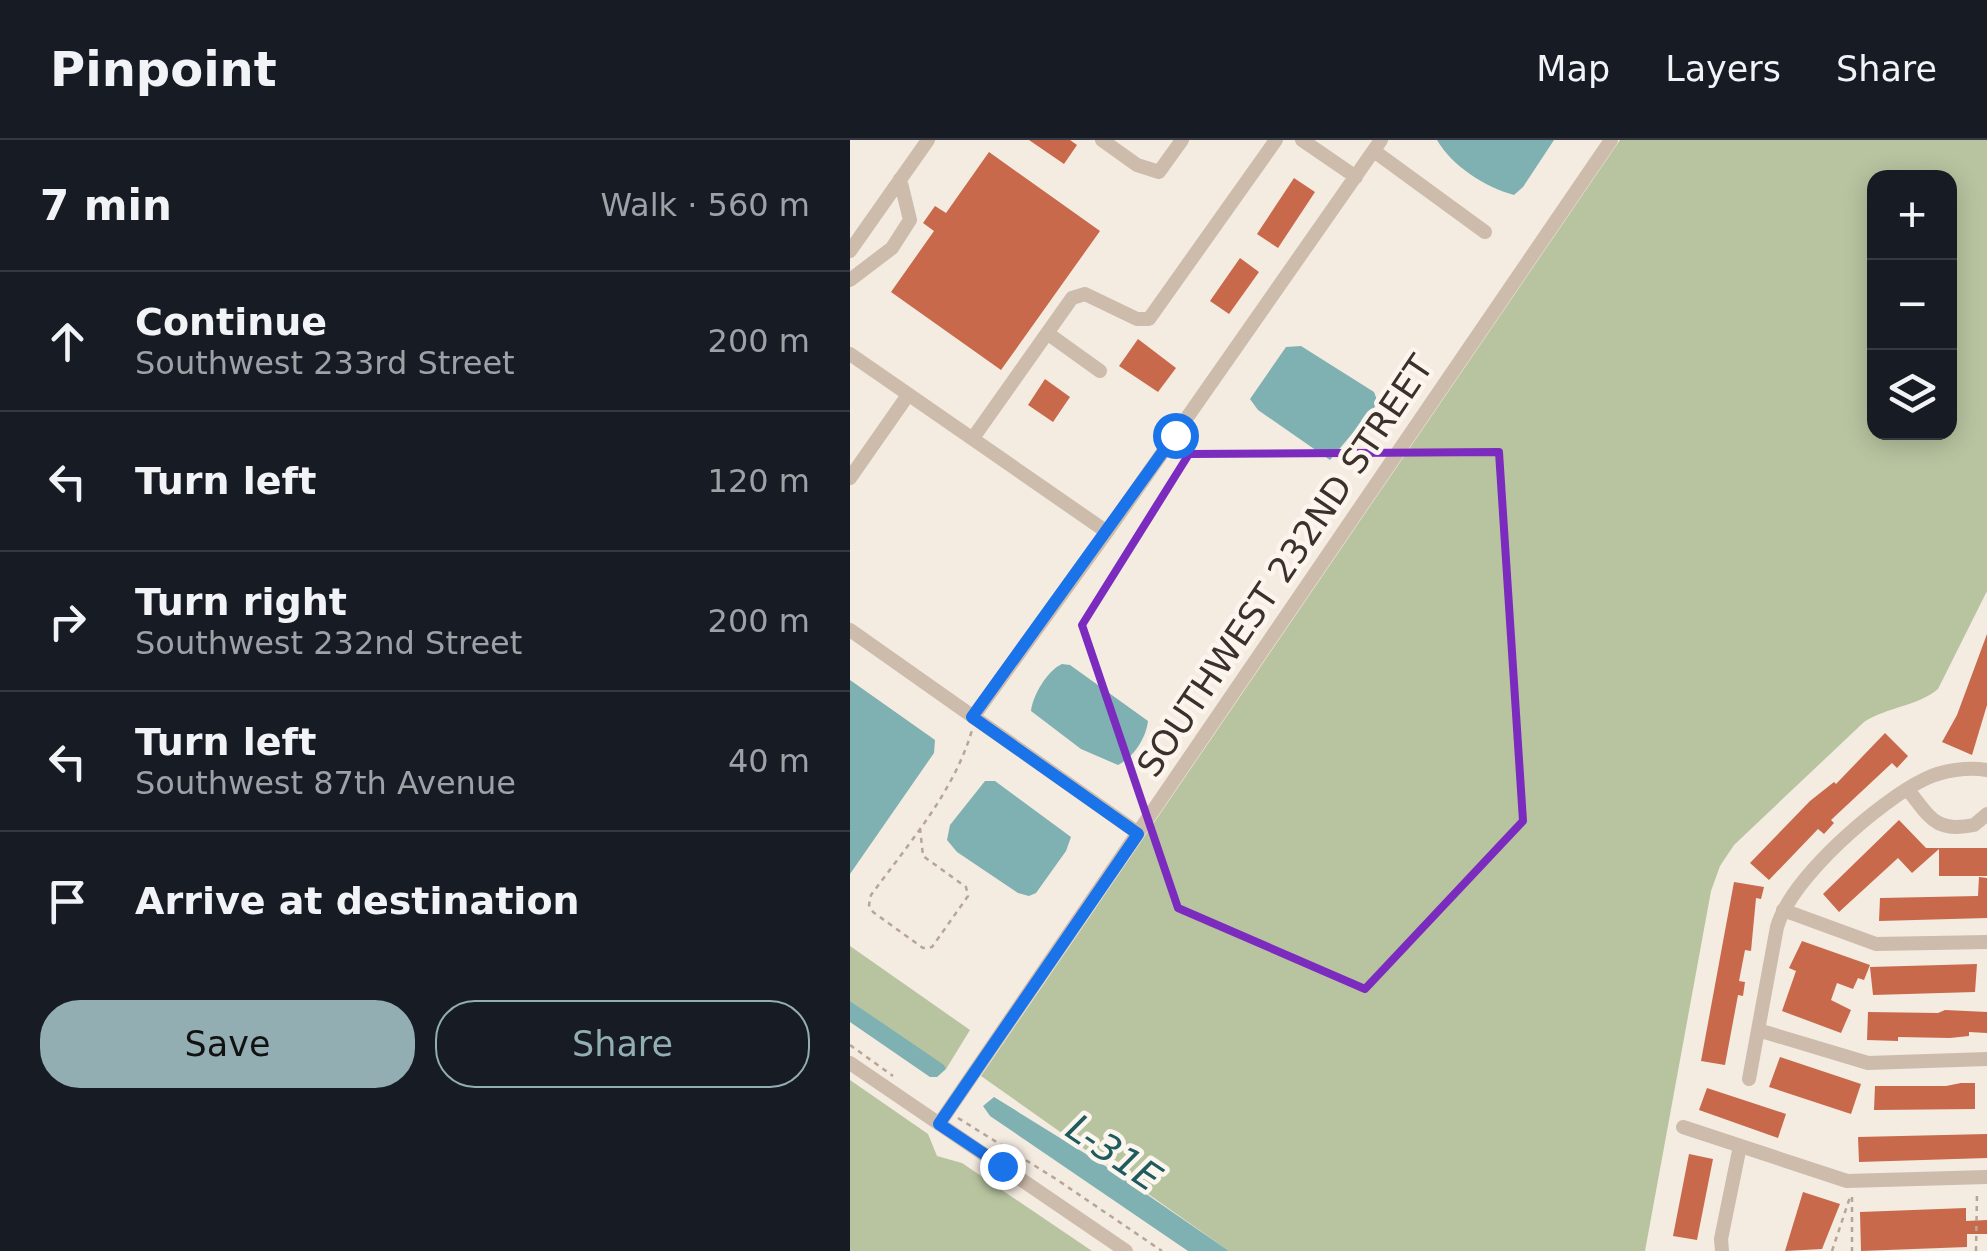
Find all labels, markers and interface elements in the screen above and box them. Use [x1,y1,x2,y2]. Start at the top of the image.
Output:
text: Pinpoint [50,41,277,97]
text: Map [1536,49,1610,89]
text: Layers [1665,49,1781,89]
text: Share [1836,49,1937,89]
map controls [1867,170,1957,440]
button: + [1867,170,1957,260]
text: 7 min [40,181,172,230]
text: Walk · 560 m [600,186,810,224]
button: − [1867,260,1957,350]
text: Continue [135,300,327,344]
icon: ahead [40,314,95,369]
text: 200 m [708,322,810,360]
text: Southwest 233rd Street [135,344,515,382]
street label: SOUTHWEST 232ND STREET [1129,347,1441,784]
button: layers [1867,350,1957,440]
route start [1153,413,1199,459]
icon: left [40,454,95,509]
text: Turn left [135,459,316,503]
text: 120 m [708,462,810,500]
text: Turn right [135,580,347,624]
icon: right [40,594,95,649]
text: 200 m [708,602,810,640]
text: Southwest 232nd Street [135,624,522,662]
text: Turn left [135,720,316,764]
icon: left [40,734,95,789]
text: 40 m [728,742,810,780]
text: Southwest 87th Avenue [135,764,516,802]
icon: arrive [40,874,95,929]
text: Arrive at destination [135,879,580,923]
button: Save [40,1000,415,1088]
button: Share [435,1000,810,1088]
water label: L-31E [1058,1106,1170,1200]
route end [980,1144,1026,1190]

